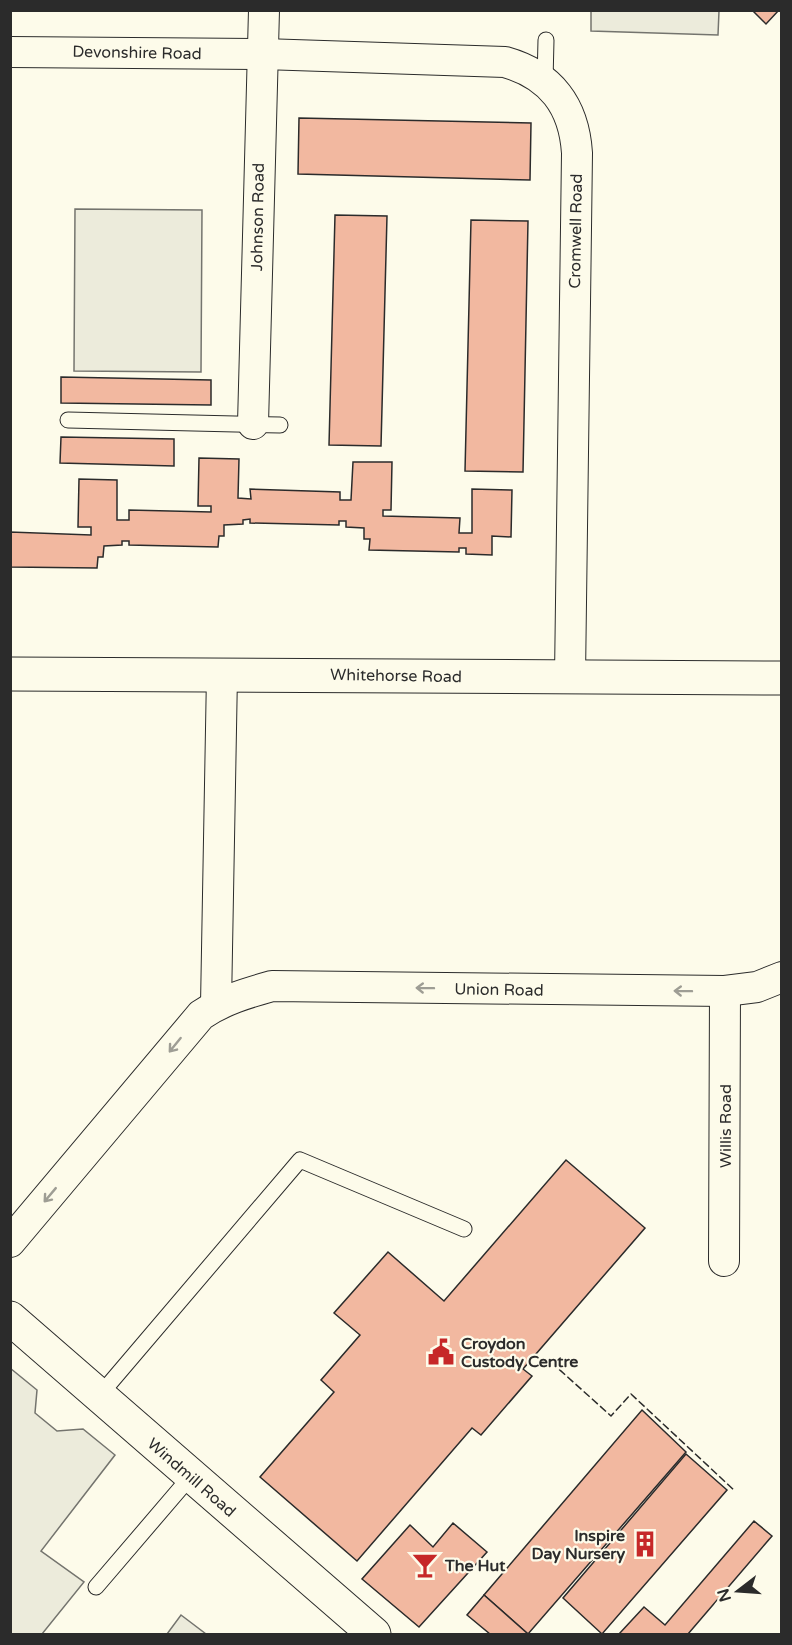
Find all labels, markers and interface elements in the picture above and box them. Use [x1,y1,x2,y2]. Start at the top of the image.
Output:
street label: Devonshire Road [72,42,202,64]
street label: Johnson Road [247,163,269,271]
street label: Cromwell Road [565,173,587,289]
street label: Whitehorse Road [330,665,462,687]
street label: Union Road [454,979,544,1001]
one-way arrow [416,982,436,994]
one-way arrow [674,985,694,997]
one-way arrow [168,1037,181,1053]
street label: Willis Road [716,1084,736,1168]
one-way arrow [43,1187,56,1203]
place label: Croydon Custody Centre [461,1334,578,1372]
public building icon: Croydon Custody Centre [426,1337,456,1367]
street label: Windmill Road [143,1434,240,1522]
place label: Inspire Day Nursery [532,1526,625,1564]
building icon: Inspire Day Nursery [630,1529,660,1559]
bar icon: The Hut [410,1550,440,1580]
place label: The Hut [444,1556,506,1576]
north arrow [708,1561,768,1621]
text: N [713,1586,736,1604]

